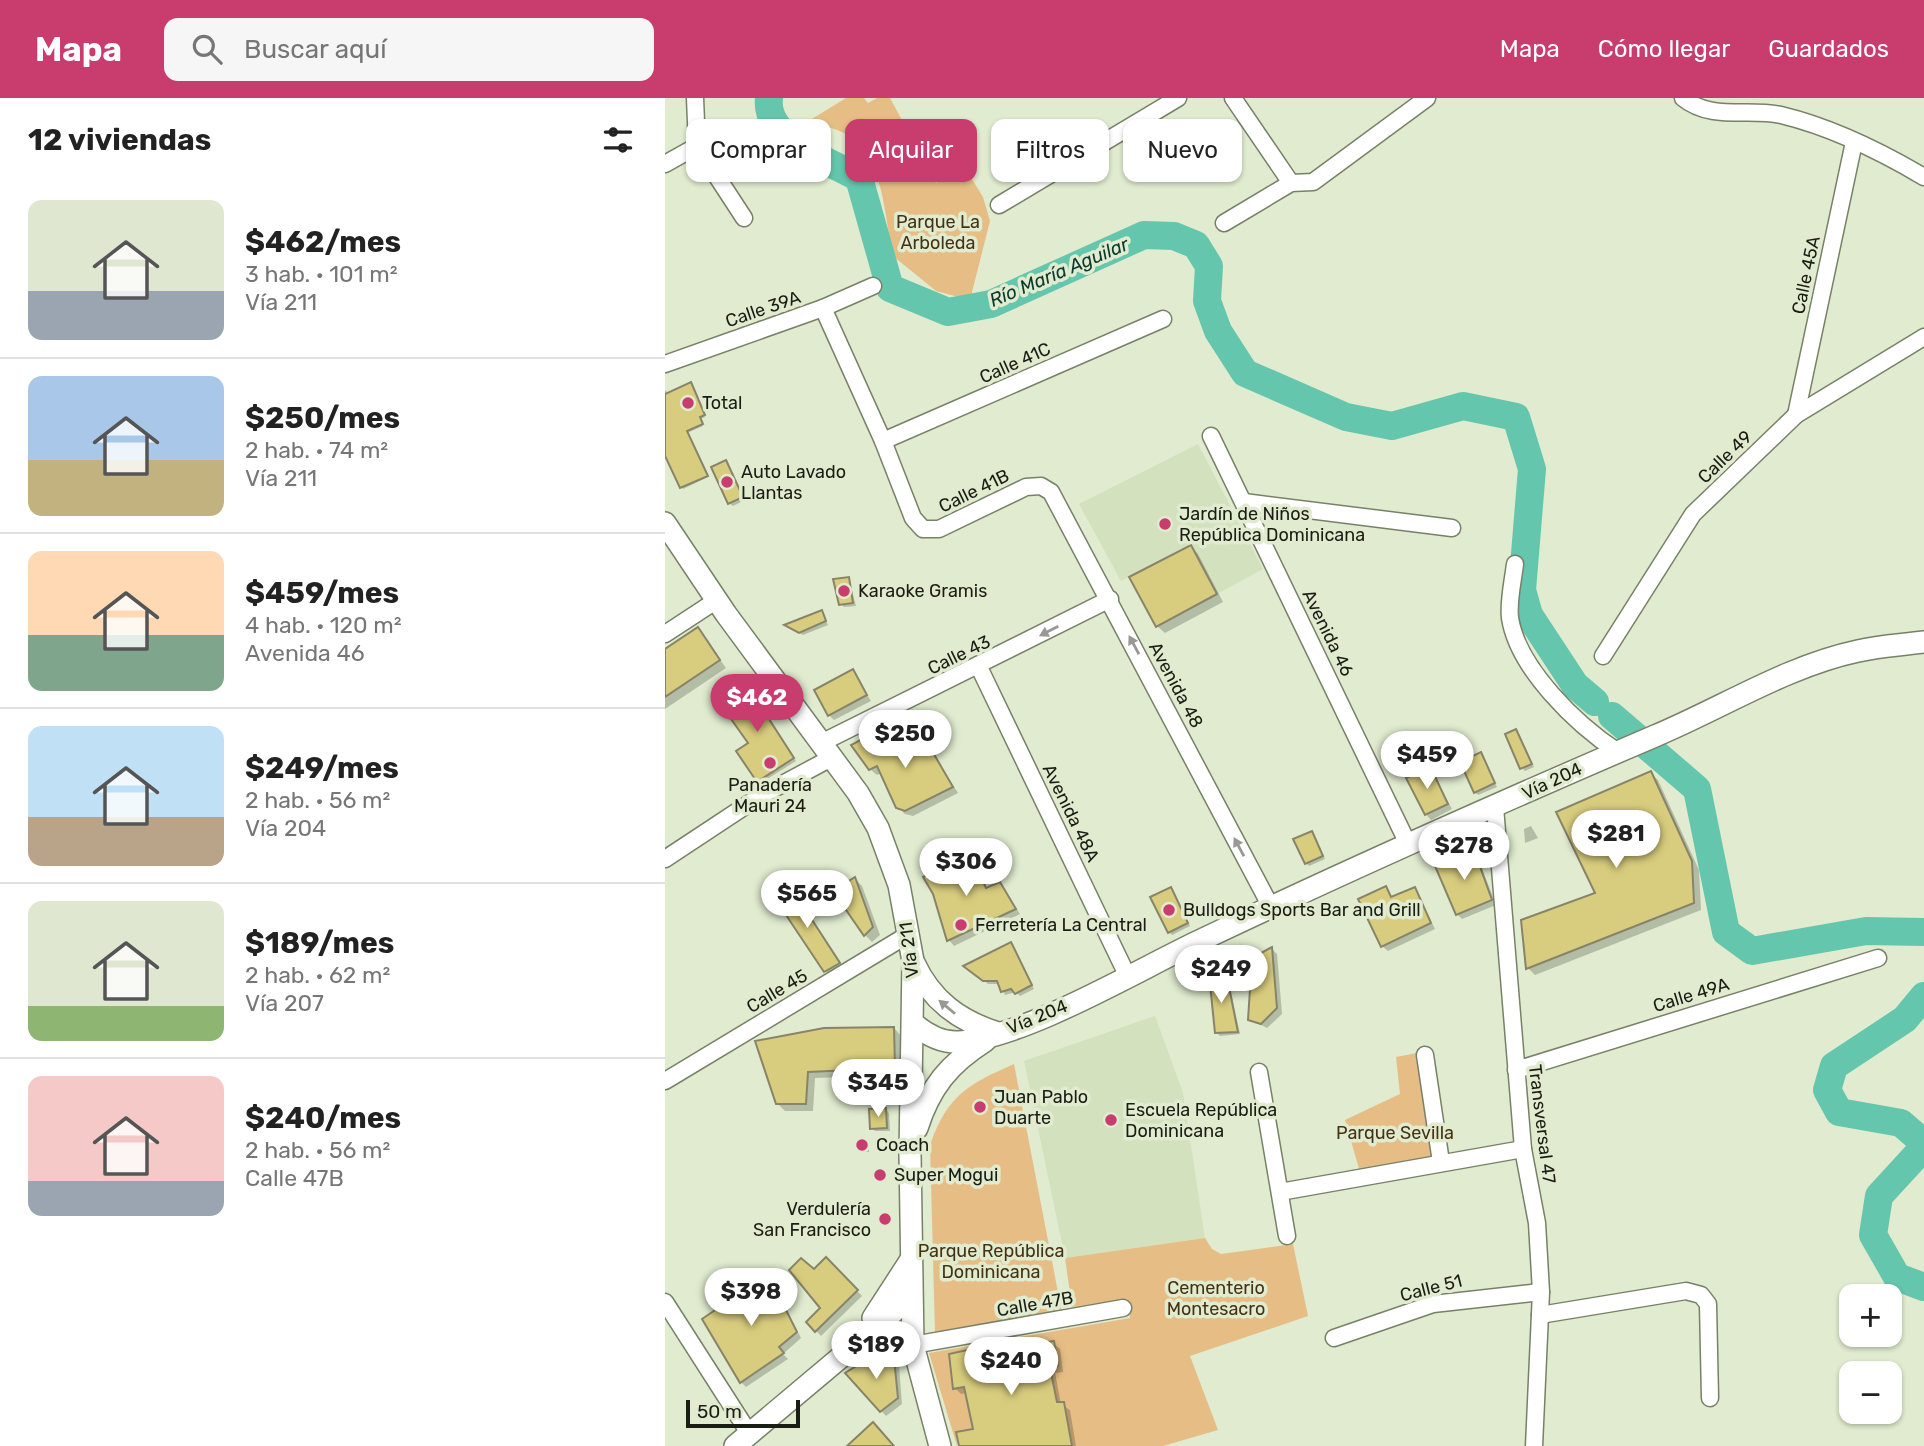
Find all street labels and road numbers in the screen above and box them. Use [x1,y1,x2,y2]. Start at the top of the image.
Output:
street label: Calle 45A [1787,234,1825,316]
street label: Calle 39A [723,286,803,332]
street label: Calle 41C [976,338,1054,388]
street label: Calle 49 [1693,426,1757,488]
street label: Calle 41B [935,465,1013,517]
street label: Avenida 46 [1298,586,1358,680]
street label: Calle 43 [924,630,994,680]
street label: Avenida 48 [1144,638,1208,732]
street label: Vía 204 [1519,758,1585,804]
street label: Avenida 48A [1038,760,1104,866]
street label: Vía 211 [895,921,923,979]
street label: Calle 45 [743,964,811,1018]
street label: Calle 49A [1650,973,1732,1017]
street label: Vía 204 [1003,995,1071,1039]
street label: Transversal 47 [1524,1063,1560,1185]
street label: Calle 51 [1398,1270,1464,1306]
street label: Calle 47B [995,1286,1075,1322]

